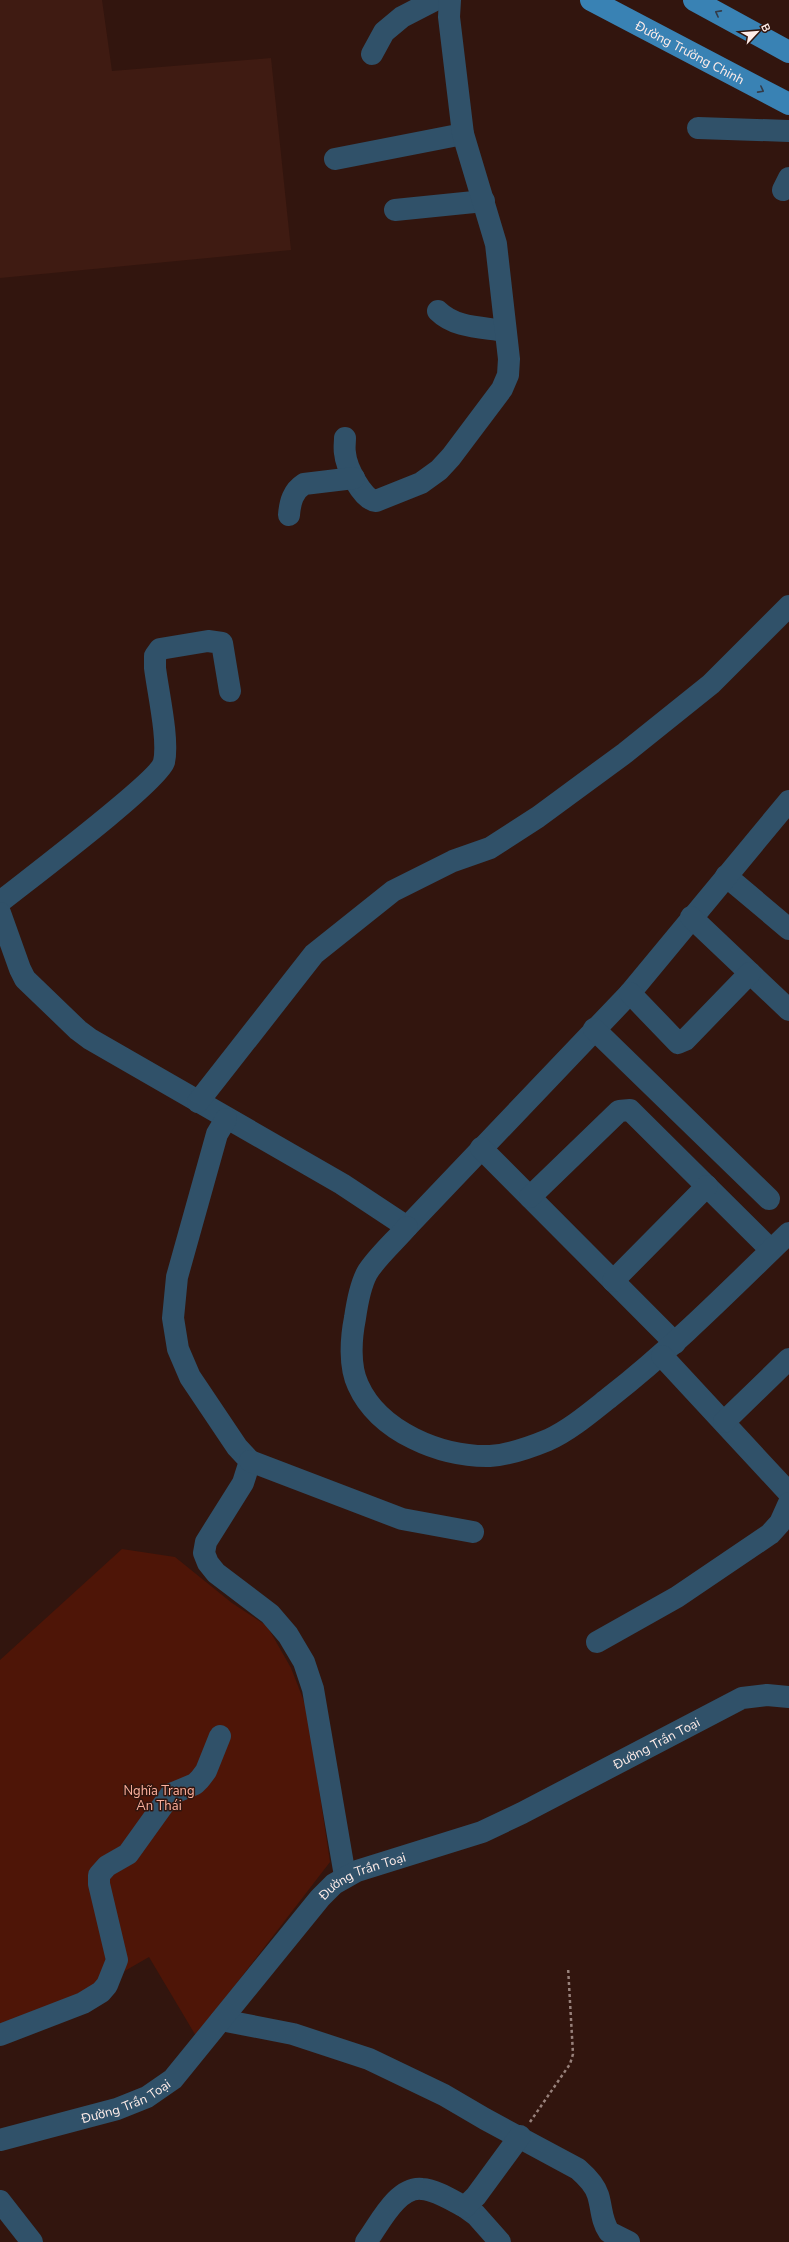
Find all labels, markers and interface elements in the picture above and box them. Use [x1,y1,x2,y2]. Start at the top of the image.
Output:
one-way arrow [715,10,722,18]
north arrow [737,12,777,52]
street label: Đường Trường Chinh [631,16,747,89]
text: B [757,21,774,35]
one-way arrow [757,85,765,93]
street label: Đường Trần Toại [609,1714,703,1774]
park label: Nghĩa Trang An Thái [123,1782,195,1815]
street label: Đường Trần Toại [314,1848,408,1905]
street label: Đường Trần Toại [78,2075,174,2128]

